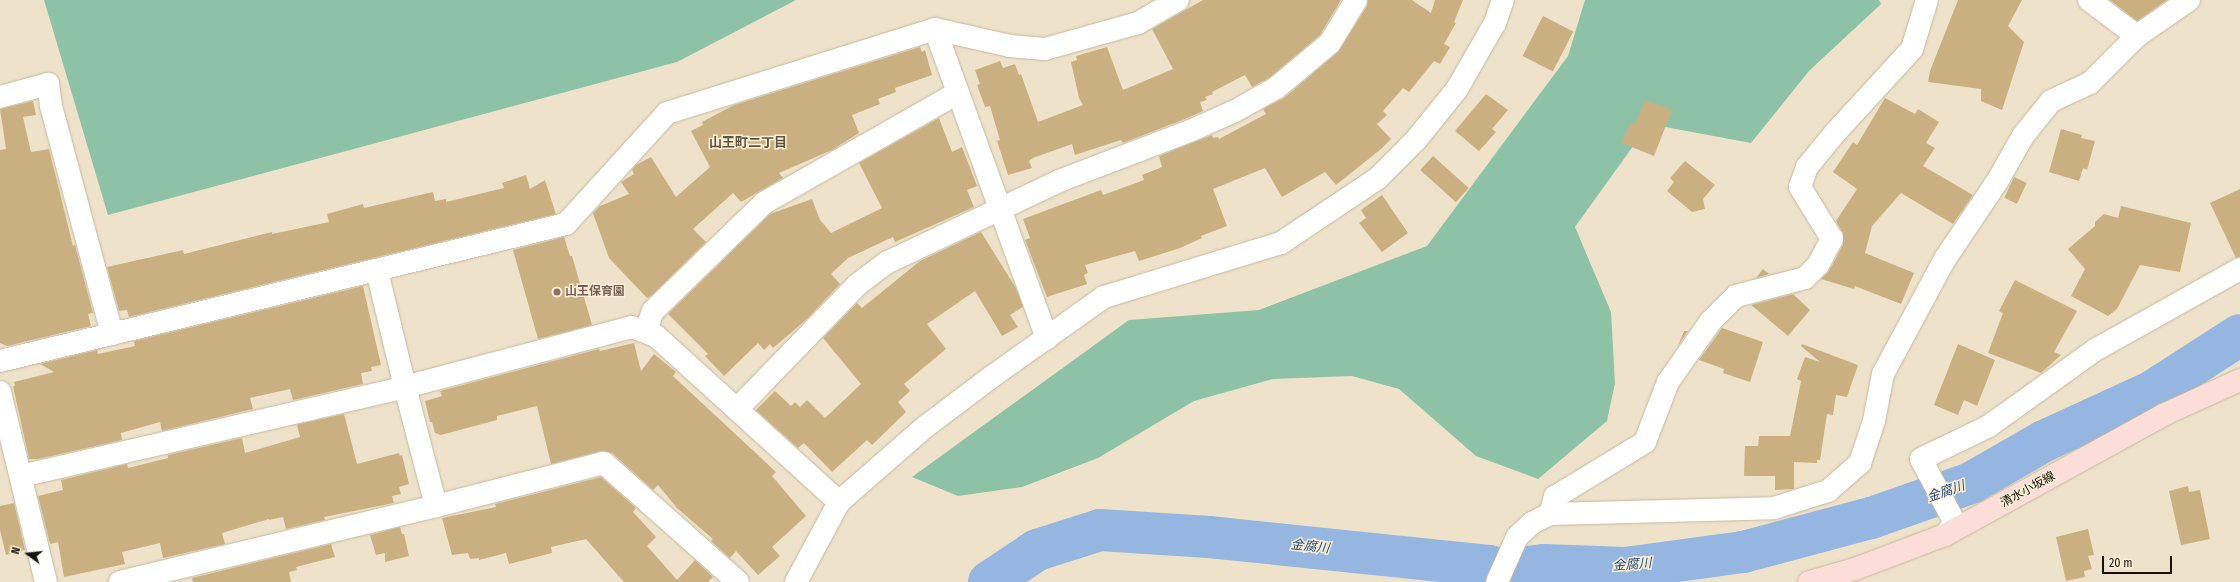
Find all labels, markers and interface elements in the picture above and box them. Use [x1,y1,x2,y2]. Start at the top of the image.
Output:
district label: 山王町二丁目 [709,135,787,151]
place label: 山王保育園 [565,285,625,299]
marker: 山王保育園 [552,287,562,297]
street label: 清水小坂線 [1998,469,2058,511]
water label: 金腐川 [1925,478,1967,506]
north arrow [8,534,48,574]
water label: 金腐川 [1290,537,1330,557]
text: N [9,546,23,556]
scale bar [2104,548,2174,574]
water label: 金腐川 [1612,556,1652,574]
text: 20 m [2109,556,2133,570]

